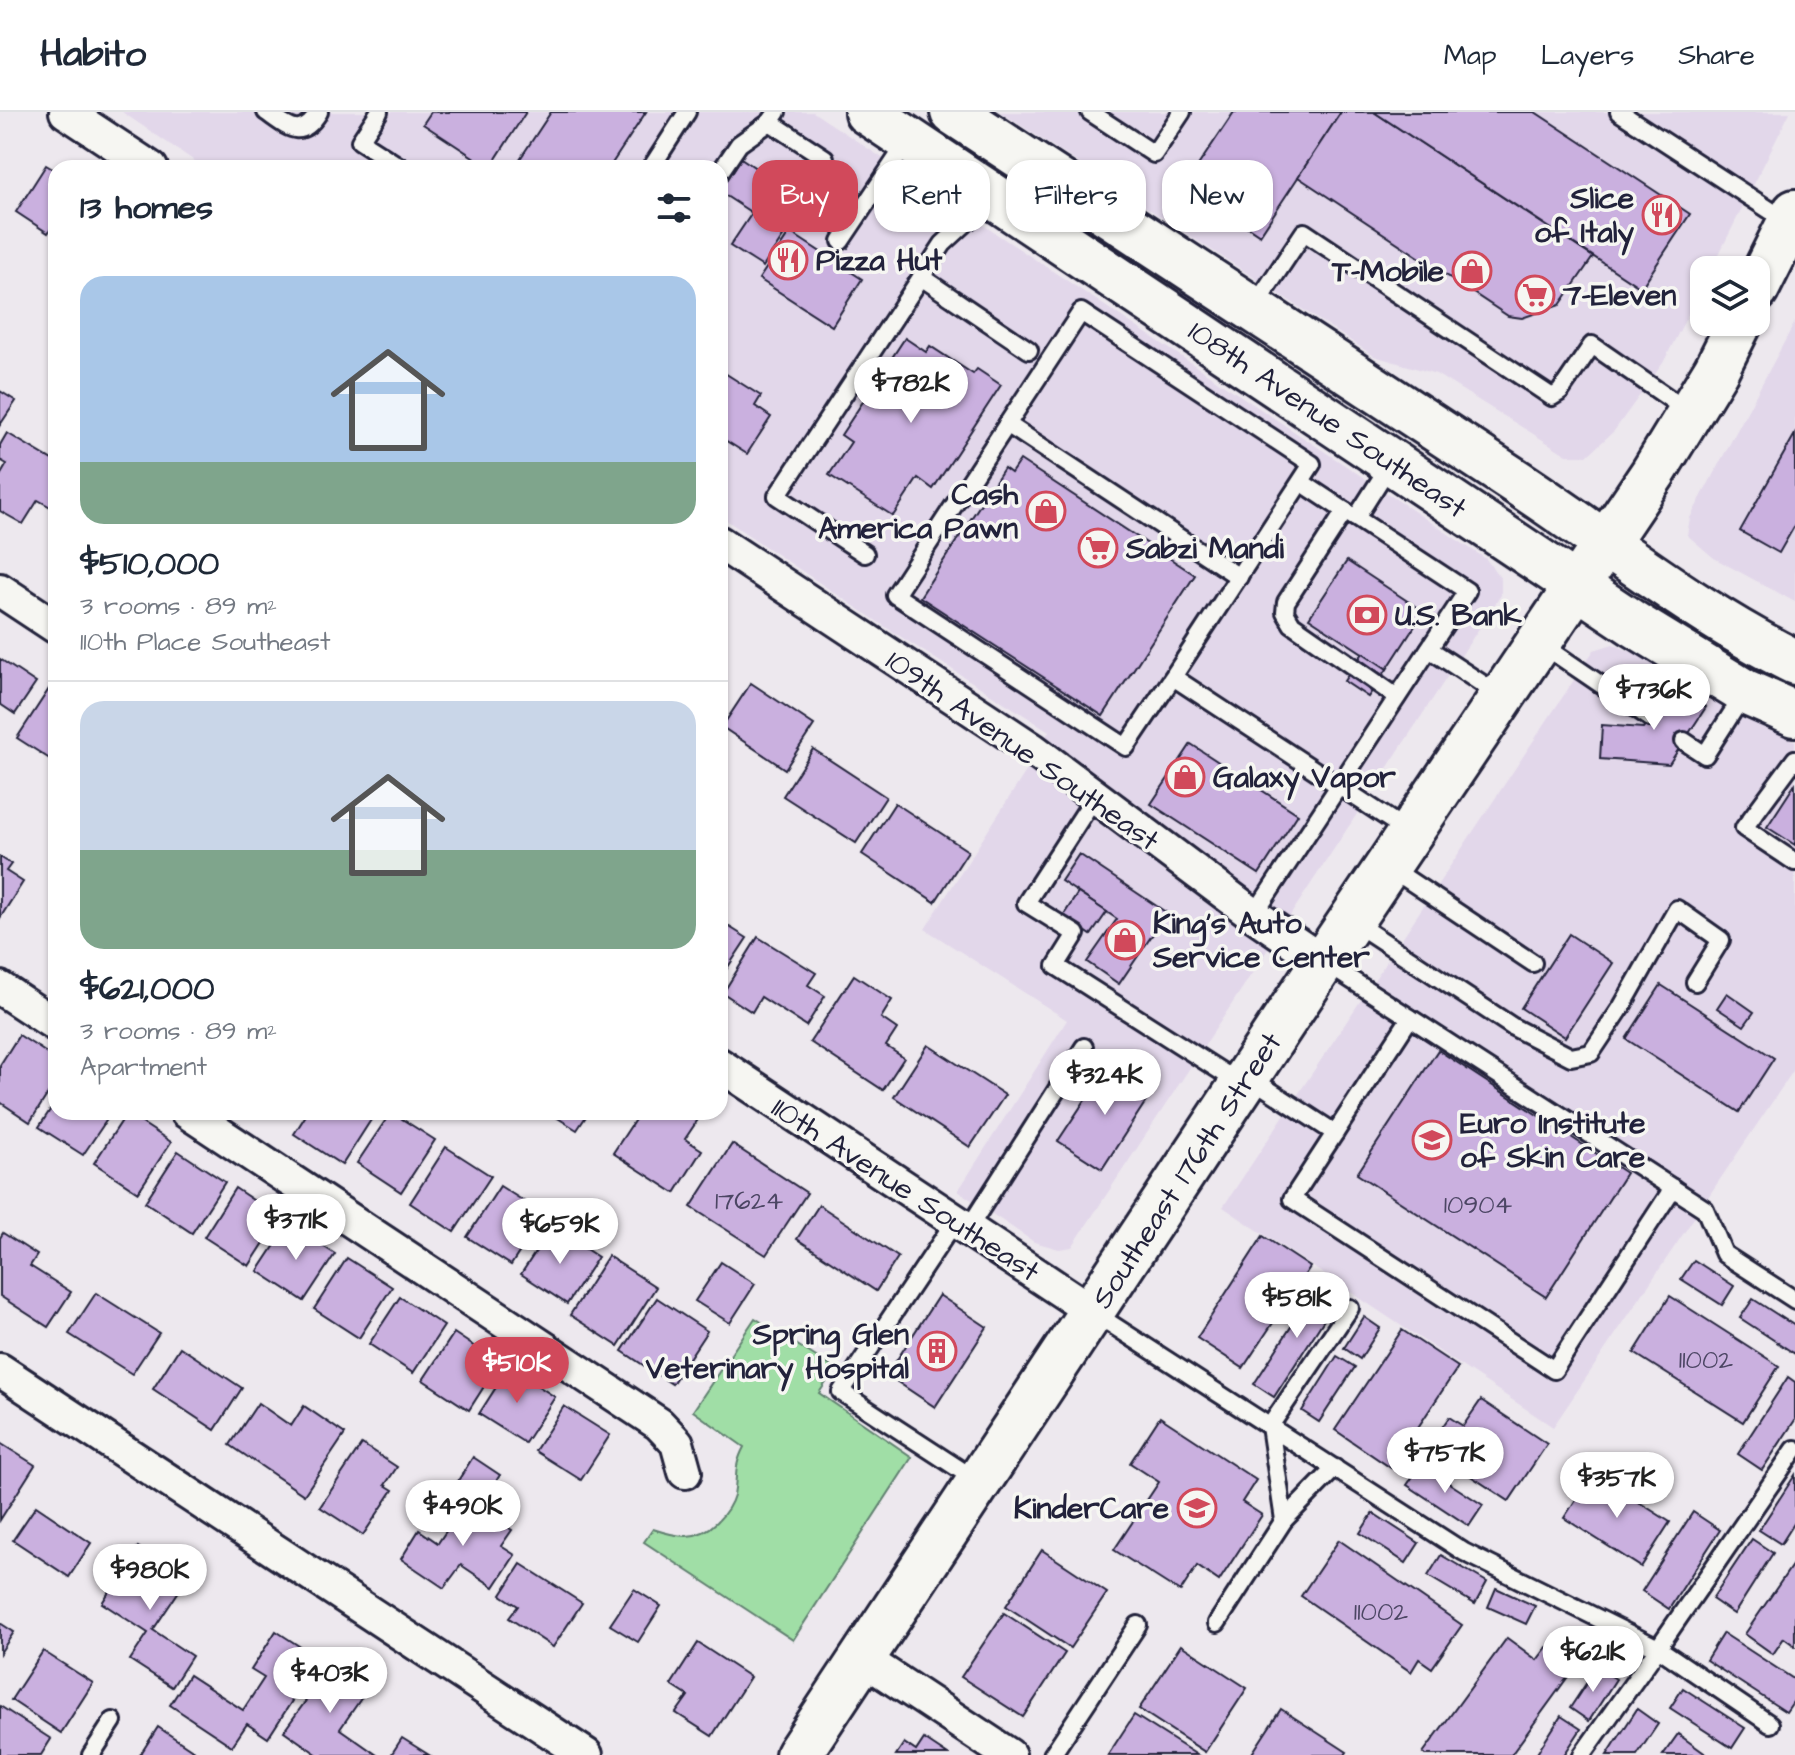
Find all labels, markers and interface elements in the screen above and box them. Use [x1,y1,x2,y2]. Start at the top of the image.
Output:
text: Habito [40,29,146,81]
text: Map [1444,36,1497,75]
text: Layers [1541,36,1634,75]
text: Share [1678,36,1755,75]
chip: Buy [752,160,858,232]
chip: Rent [874,160,990,232]
chip: Filters [1006,160,1146,232]
chip: New [1162,160,1273,232]
place label: Slice of Italy [1534,178,1635,256]
text: 13 homes [80,184,213,232]
icon: filters [652,186,696,230]
restaurant icon: Slice of Italy [1641,194,1683,236]
restaurant icon: Pizza Hut [767,239,809,281]
place label: Pizza Hut [816,240,943,282]
shop icon: T-Mobile [1451,250,1493,292]
place label: T-Mobile [1331,251,1444,293]
map controls [1690,256,1770,336]
button: layers [1690,256,1770,336]
supermarket icon: 7-Eleven [1514,274,1556,316]
place label: 7-Eleven [1562,275,1676,317]
street label: 108th Avenue Southeast [1180,311,1475,529]
icon: home [316,328,460,472]
pin: $782K [855,357,967,425]
text: $782K [872,365,950,401]
place label: Cash America Pawn [818,474,1019,550]
shop icon: Cash America Pawn [1025,490,1067,532]
supermarket icon: Sabzi Mandi [1077,527,1119,569]
place label: Sabzi Mandi [1125,528,1284,570]
text: $510,000 [80,540,219,588]
text: 3 rooms · 89 m² [80,588,277,624]
bank icon: U.S. Bank [1346,594,1388,636]
place label: U.S. Bank [1395,595,1522,637]
text: 110th Place Southeast [80,624,330,660]
street label: 109th Avenue Southeast [877,640,1168,861]
pin: $736K [1598,664,1710,732]
text: $736K [1616,672,1692,708]
icon: home [316,753,460,897]
shop icon: Galaxy Vapor [1164,756,1206,798]
place label: Galaxy Vapor [1213,757,1396,801]
place label: King's Auto Service Center [1152,903,1370,979]
shop icon: King's Auto Service Center [1104,919,1146,961]
text: $621,000 [80,965,214,1013]
text: 3 rooms · 89 m² [80,1013,277,1049]
street label: Southeast 176th Street [1082,1024,1292,1317]
text: Apartment [80,1049,207,1085]
pin: $324K [1049,1049,1161,1117]
text: $324K [1067,1057,1143,1093]
street label: 110th Avenue Southeast [763,1087,1048,1292]
place label: Euro Institute of Skin Care [1460,1103,1645,1179]
school or university icon: Euro Institute of Skin Care [1411,1119,1453,1161]
house number: 17624 [715,1183,783,1219]
house number: 10904 [1444,1187,1513,1223]
pin: $371K [240,1194,352,1262]
pin: $659K [504,1198,616,1266]
text: $371K [265,1202,327,1238]
text: $659K [520,1206,600,1242]
pin: $581K [1241,1272,1353,1340]
text: $581K [1263,1280,1331,1316]
place label: Spring Glen Veterinary Hospital [645,1314,909,1392]
building icon: Spring Glen Veterinary Hospital [916,1330,958,1372]
pin: $510K [461,1337,573,1405]
house number: 11002 [1679,1342,1733,1378]
text: $510K [483,1345,551,1381]
pin: $757K [1389,1427,1501,1495]
text: $757K [1405,1435,1485,1471]
pin: $357K [1561,1452,1673,1520]
text: $357K [1578,1460,1656,1496]
pin: $490K [407,1480,519,1548]
school or university icon: KinderCare [1176,1487,1218,1529]
text: $490K [423,1488,503,1524]
place label: KinderCare [1014,1488,1169,1530]
pin: $980K [94,1544,206,1612]
text: $980K [111,1552,189,1588]
house number: 11002 [1354,1594,1408,1630]
pin: $621K [1537,1626,1649,1694]
text: $621K [1561,1634,1625,1670]
pin: $403K [274,1647,386,1715]
text: $403K [291,1655,369,1691]

